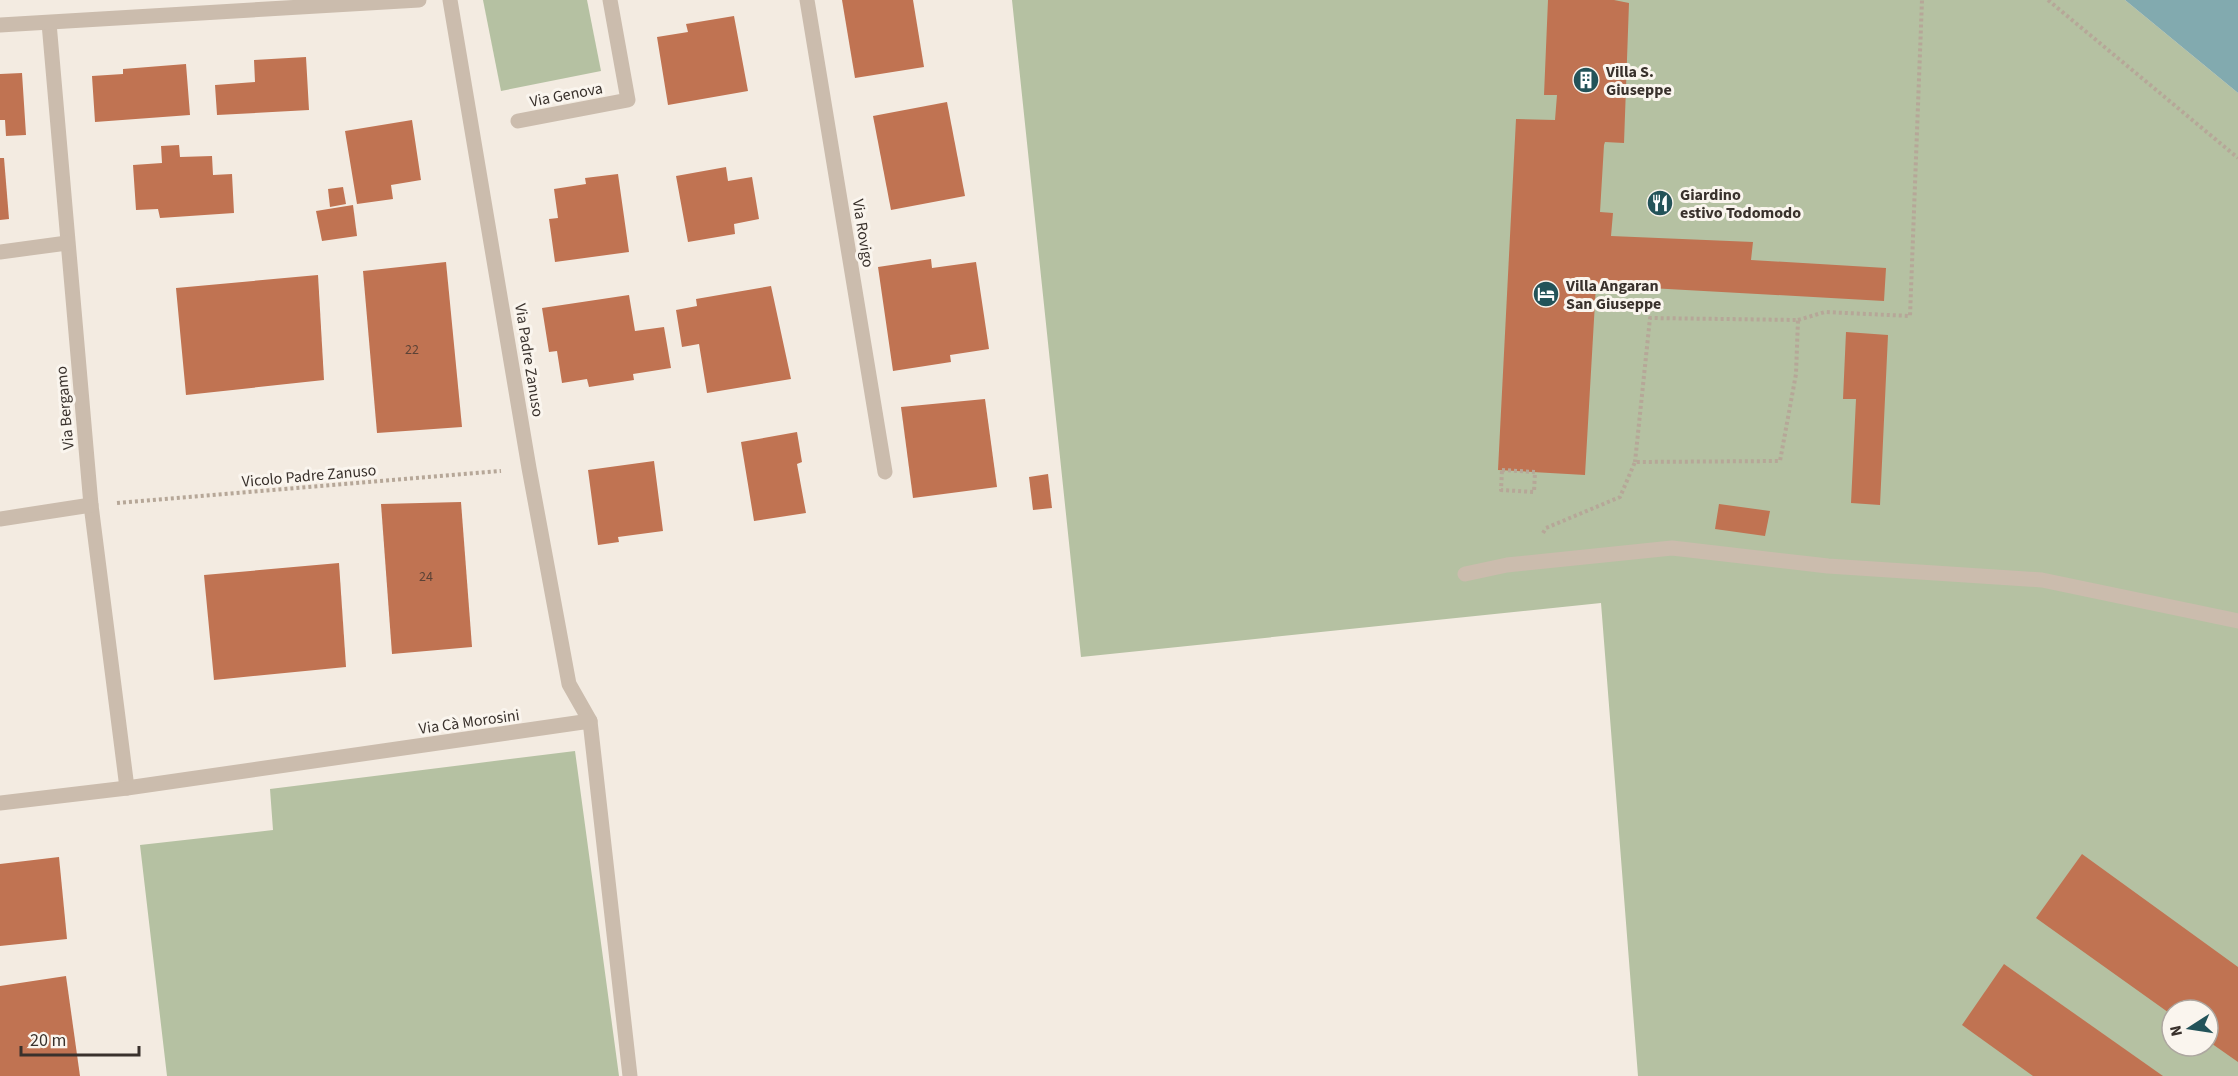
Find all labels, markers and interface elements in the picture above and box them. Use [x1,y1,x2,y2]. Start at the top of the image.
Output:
place label: Villa S. Giuseppe [1605,61,1672,101]
building icon: Villa S. Giuseppe [1571,65,1601,95]
street label: Via Genova [528,77,605,113]
place label: Giardino estivo Todomodo [1680,184,1801,224]
restaurant icon: Giardino estivo Todomodo [1645,188,1675,218]
street label: Via Rovigo [847,197,879,269]
place label: Villa Angaran San Giuseppe [1565,275,1661,315]
hotel icon: Villa Angaran San Giuseppe [1531,279,1561,309]
street label: Via Padre Zanuso [509,302,549,418]
house number: 22 [405,340,419,360]
street label: Via Bergamo [50,365,80,451]
street label: Vicolo Padre Zanuso [241,459,377,493]
house number: 24 [419,567,433,587]
street label: Via Cà Morosini [417,704,521,740]
north arrow [2160,998,2220,1058]
scale bar [21,1019,140,1057]
text: N [2164,1023,2188,1038]
text: 20 m [30,1028,66,1053]

